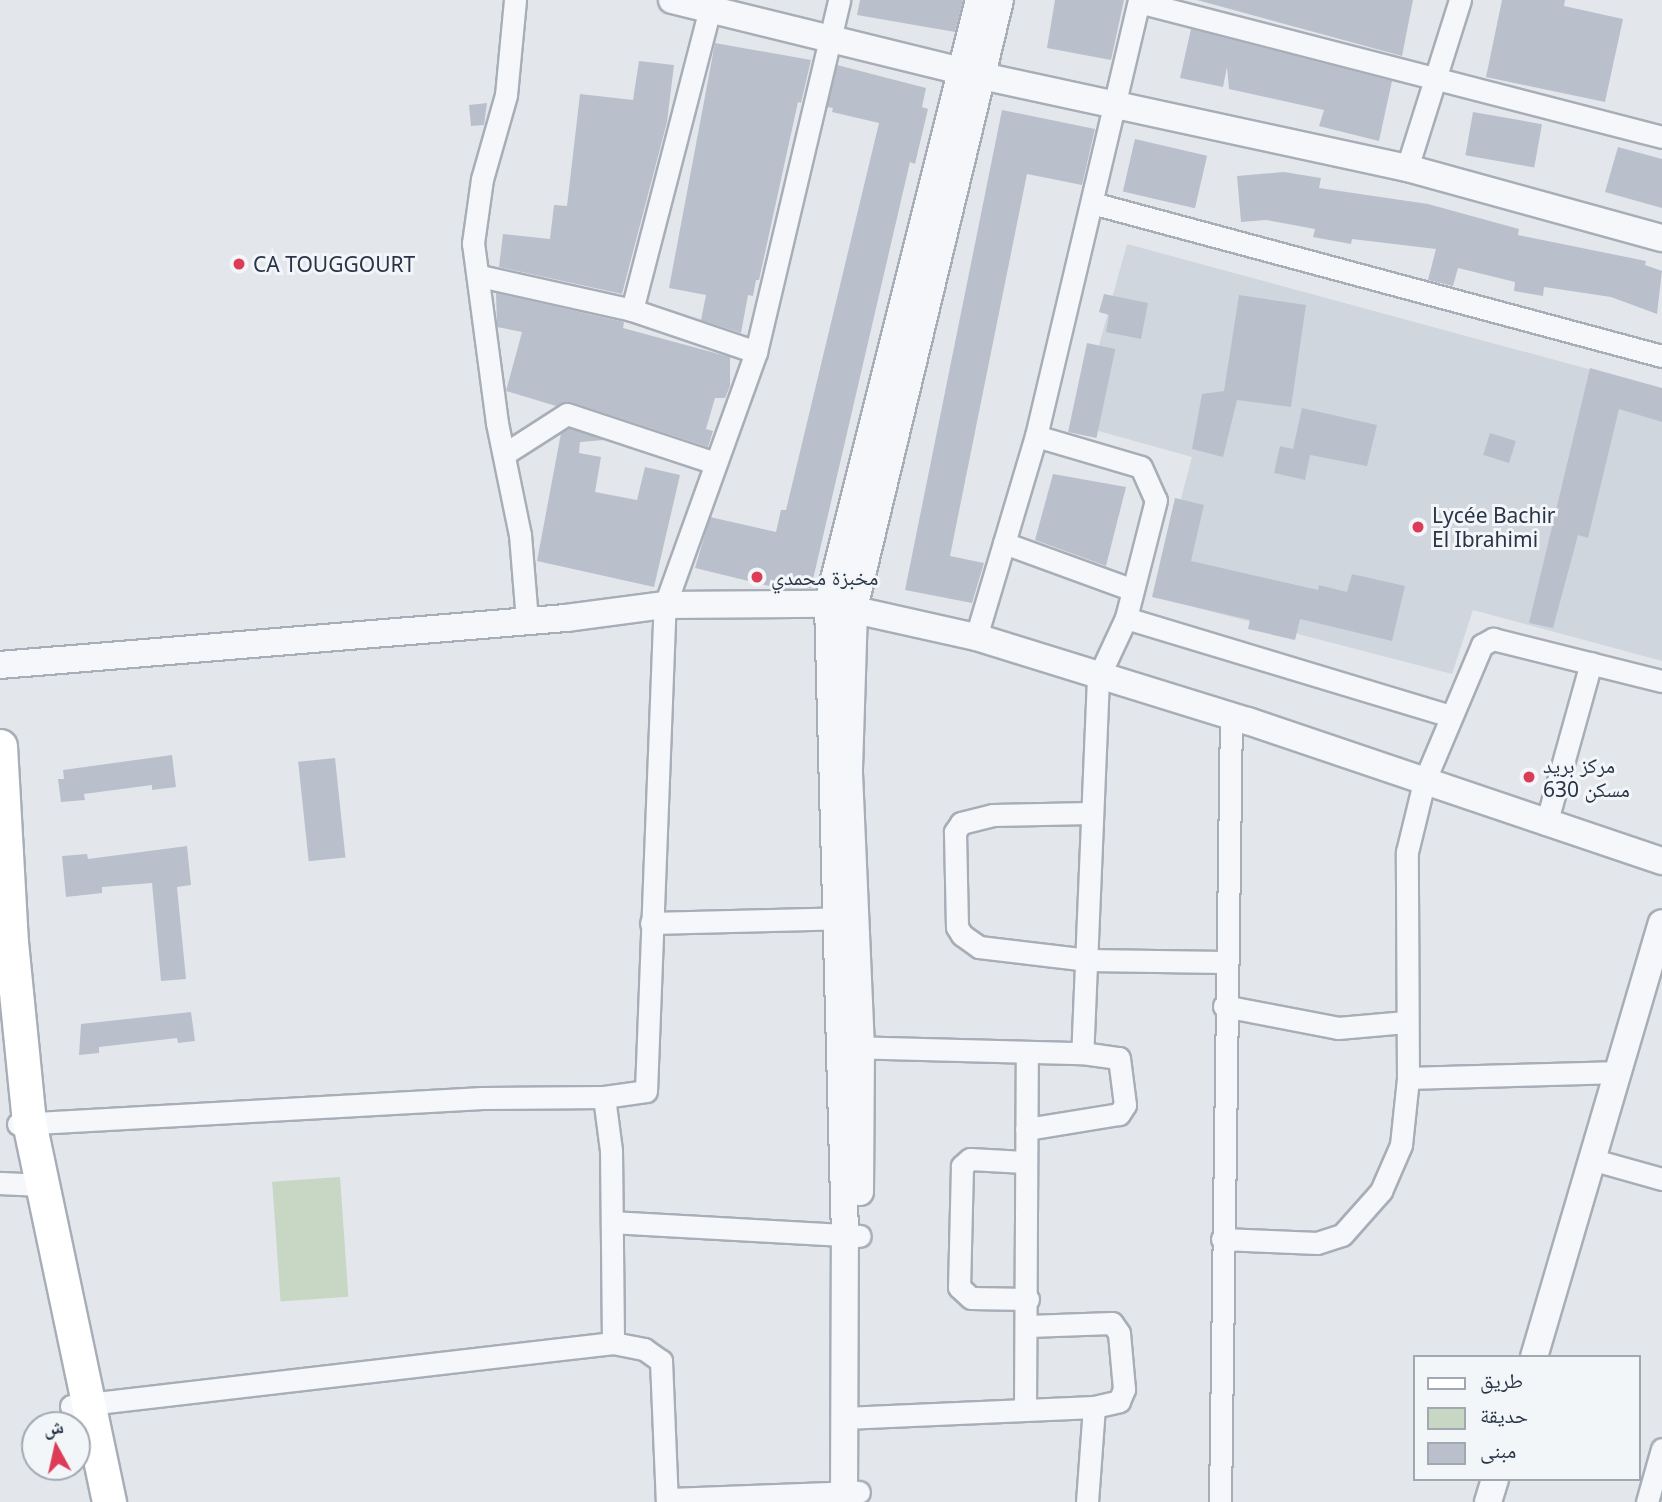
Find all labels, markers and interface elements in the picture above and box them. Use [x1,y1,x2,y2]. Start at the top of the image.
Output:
place label: CA TOUGGOURT [253,251,415,277]
marker: CA TOUGGOURT [231,256,247,272]
place label: Lycée Bachir El Ibrahimi [1432,502,1556,552]
marker: Lycée Bachir El Ibrahimi [1410,519,1426,535]
place label: مخبزة محمدي [771,564,878,590]
marker: مخبزة محمدي [749,569,765,585]
place label: مركز بريد 630 مسكن [1543,752,1630,802]
marker: مركز بريد 630 مسكن [1521,769,1537,785]
legend [1414,1355,1641,1481]
text: طريق [1480,1366,1523,1394]
text: حديقة [1480,1401,1528,1429]
north arrow [21,1411,91,1481]
text: ش [42,1413,65,1441]
text: مبنى [1480,1436,1516,1464]

